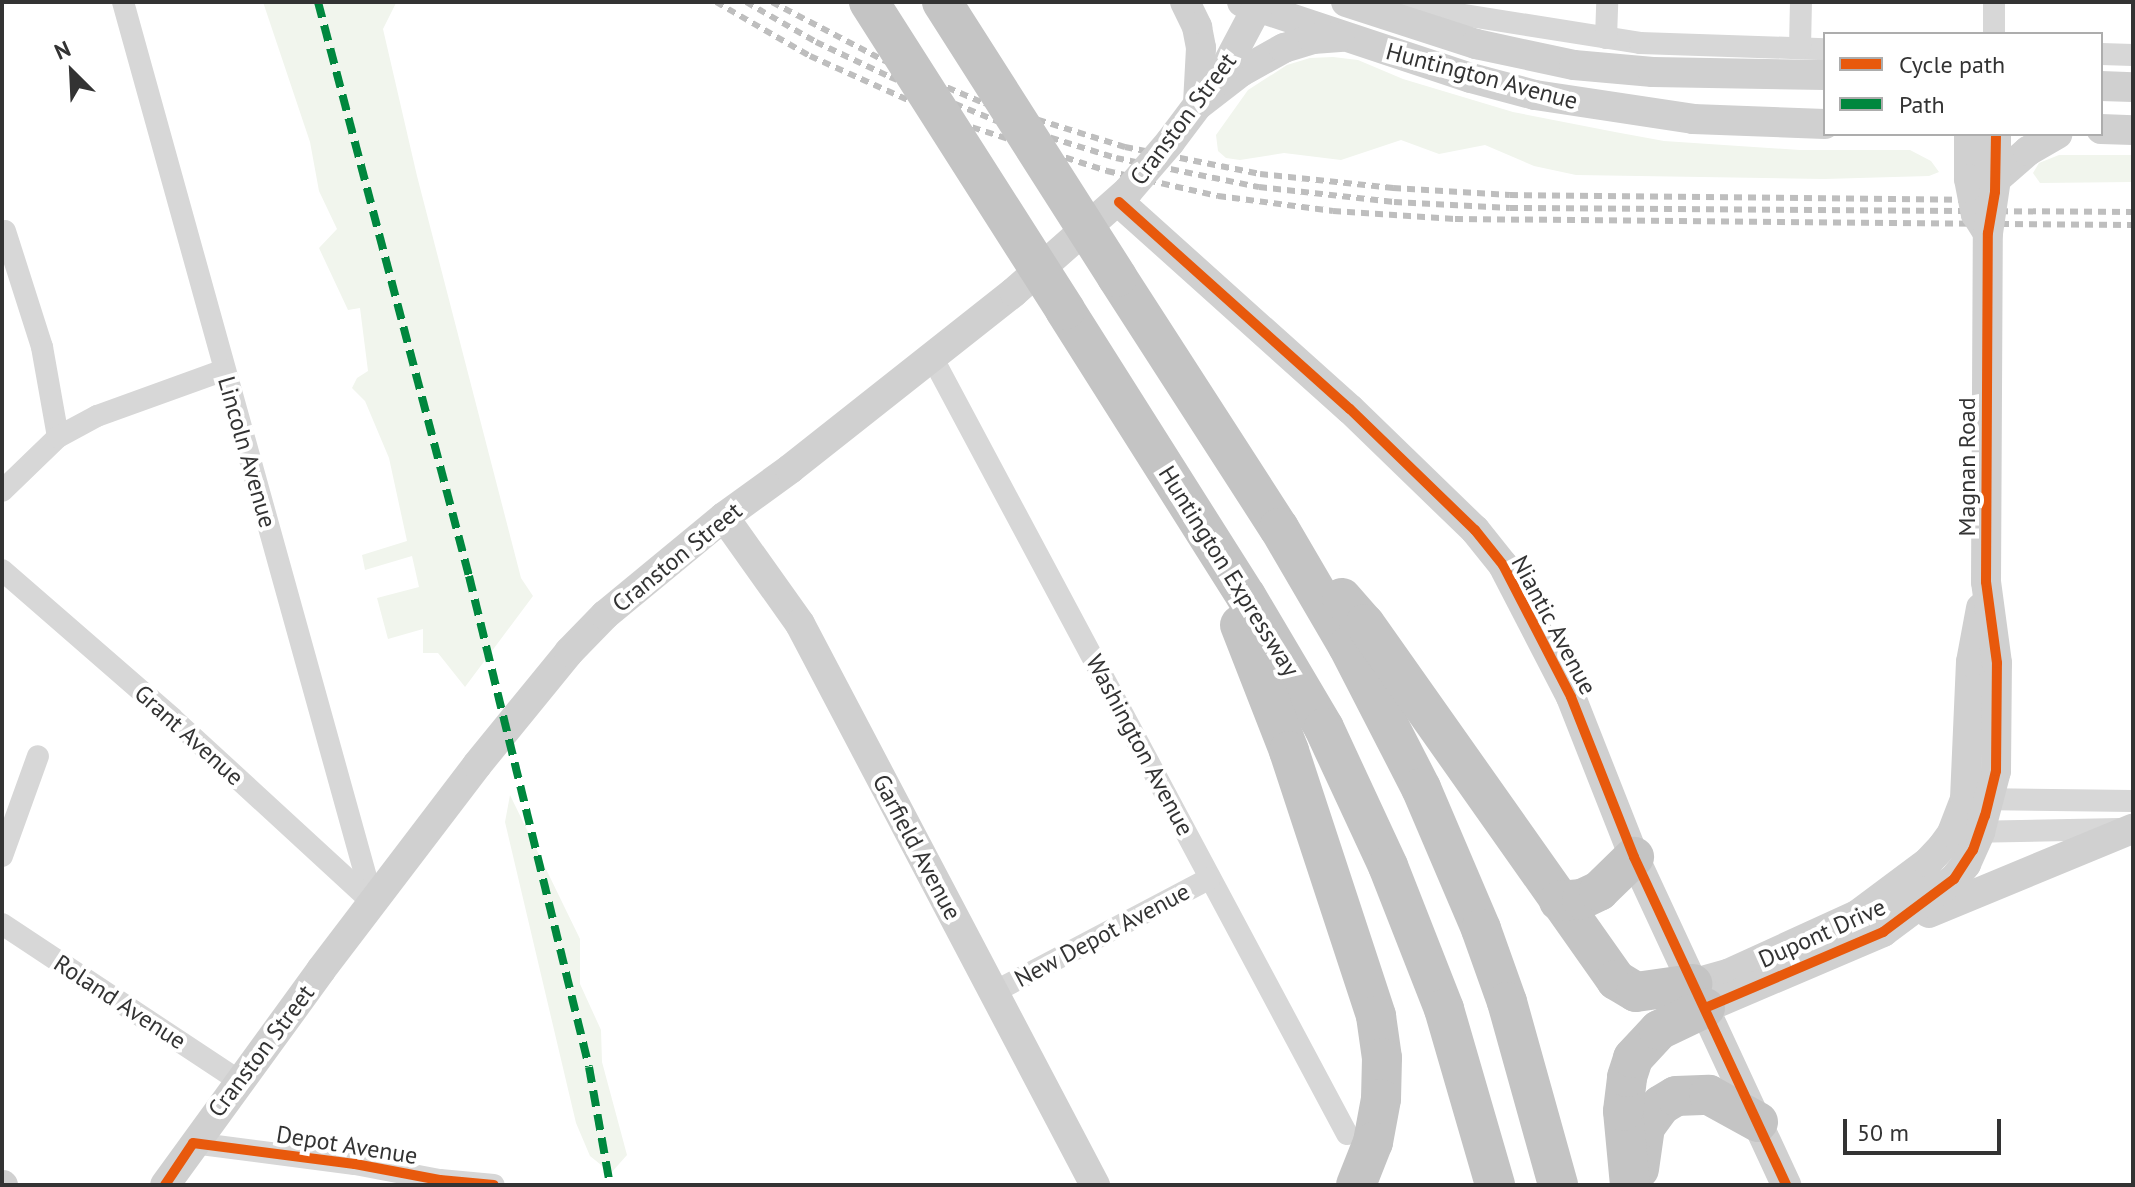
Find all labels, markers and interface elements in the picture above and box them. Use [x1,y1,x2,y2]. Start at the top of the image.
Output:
north arrow [32,32,112,112]
legend [1823,32,2103,136]
text: N [50,34,75,66]
street label: Huntington Avenue [1383,36,1581,116]
street label: Cranston Street [1124,47,1242,191]
text: Cycle path [1899,49,2005,80]
text: Path [1899,89,1945,120]
street label: Lincoln Avenue [212,373,282,531]
street label: Magnan Road [1953,397,1981,537]
street label: Huntington Expressway [1153,461,1305,681]
street label: Cranston Street [606,496,748,618]
street label: Niantic Avenue [1505,550,1603,700]
street label: Washington Avenue [1080,649,1200,841]
street label: Grant Avenue [128,678,250,792]
street label: Garfield Avenue [866,769,968,925]
street label: New Depot Avenue [1009,876,1195,994]
street label: Dupont Drive [1754,892,1890,974]
street label: Roland Avenue [48,948,192,1056]
street label: Cranston Street [202,979,320,1123]
scale bar [1847,1103,2005,1153]
text: 50 m [1857,1117,1909,1148]
street label: Depot Avenue [274,1120,420,1170]

